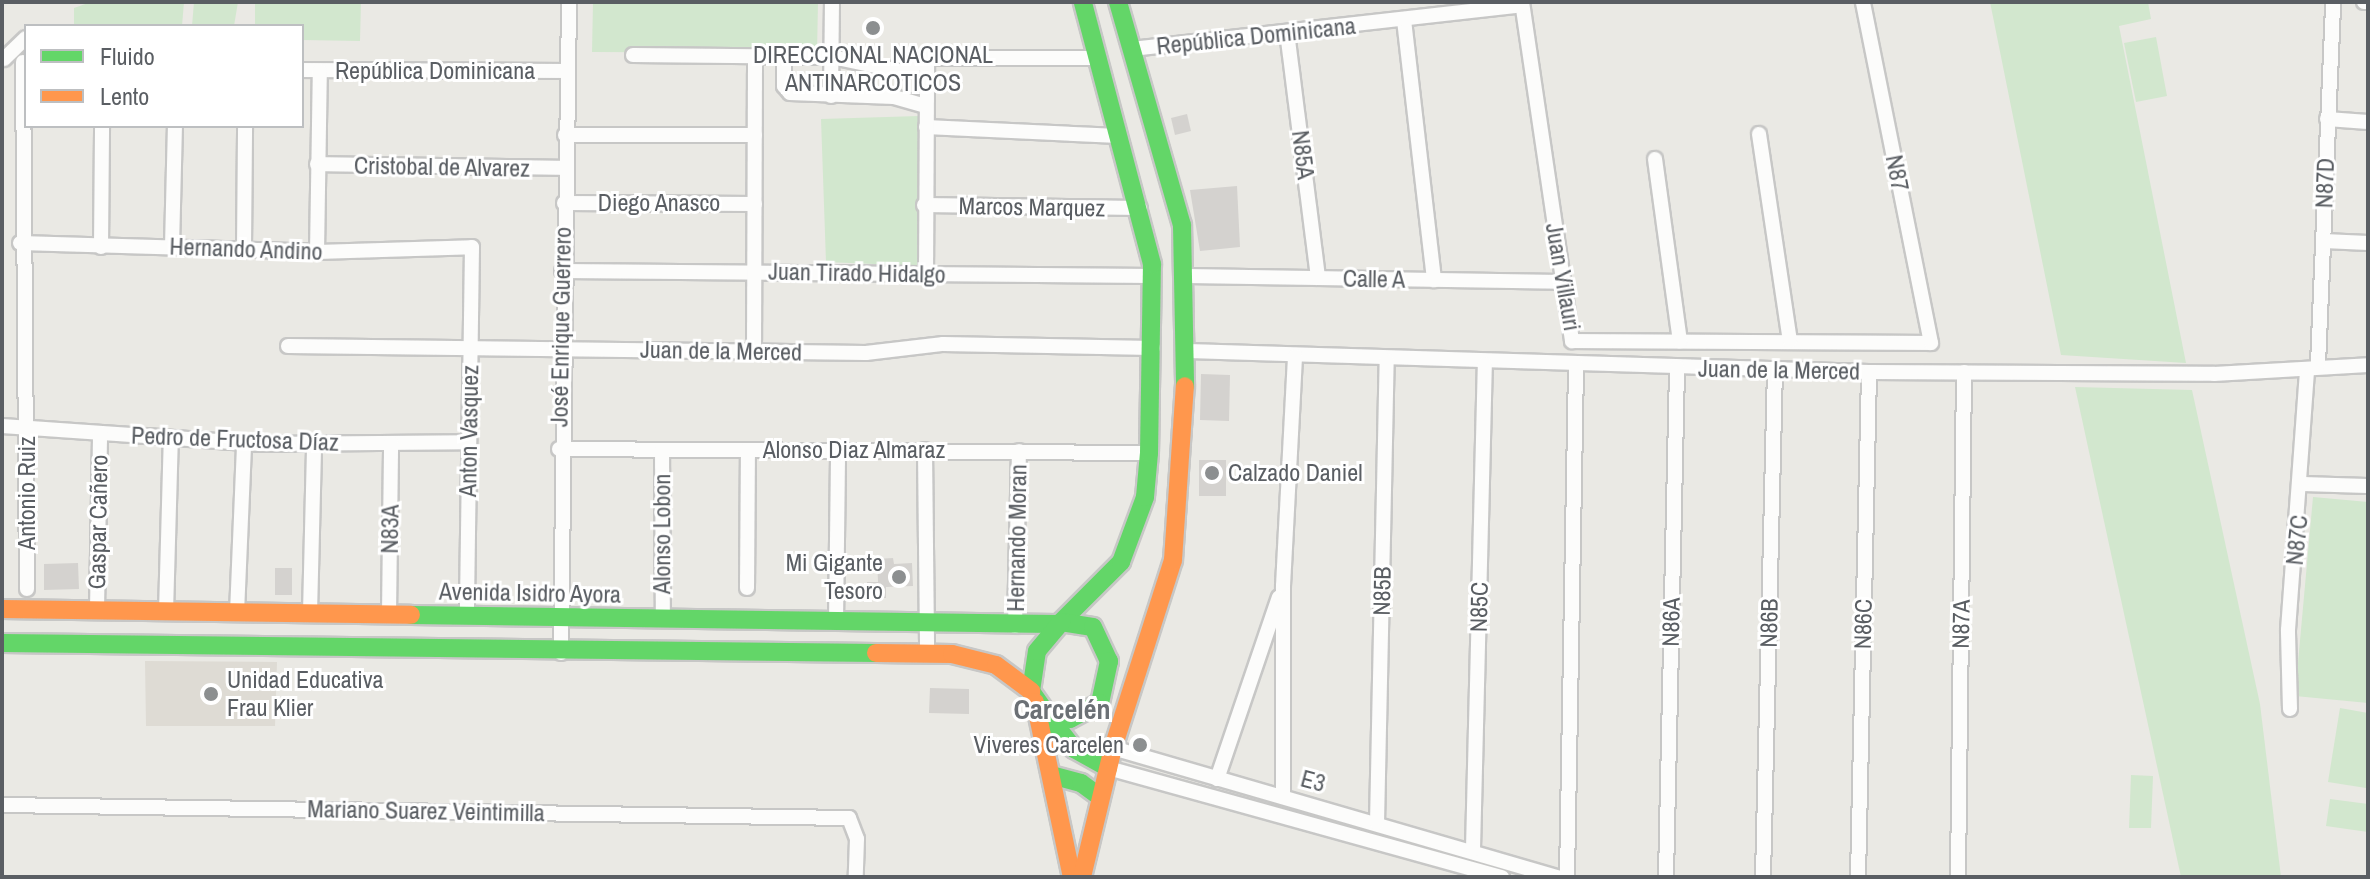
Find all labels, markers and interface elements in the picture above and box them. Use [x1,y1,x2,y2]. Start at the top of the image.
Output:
street label: República Dominicana [1155,11,1357,61]
marker: DIRECCIONAL NACIONAL ANTINARCOTICOS [864,19,882,37]
legend [24,24,304,128]
text: Fluido [100,40,155,72]
place label: DIRECCIONAL NACIONAL ANTINARCOTICOS [753,41,993,97]
street label: República Dominicana [335,57,535,85]
text: Lento [100,80,149,112]
street label: N85A [1286,129,1320,181]
street label: Cristobal de Alvarez [353,151,531,183]
street label: N87 [1879,153,1915,193]
street label: N87D [2310,157,2340,209]
street label: Diego Anasco [597,189,721,217]
street label: Marcos Marquez [958,191,1106,223]
street label: Juan Villauri [1539,221,1587,333]
street label: José Enrique Guerrero [545,227,577,427]
street label: Hernando Andino [168,232,324,266]
street label: Juan Tirado Hidalgo [768,257,946,289]
street label: Calle A [1342,264,1406,294]
street label: Juan de la Merced [640,335,802,367]
street label: Juan de la Merced [1698,354,1860,386]
street label: Anton Vasquez [453,365,485,497]
street label: Pedro de Fructosa Díaz [131,421,339,457]
street label: Antonio Ruiz [13,436,41,550]
street label: Alonso Diaz Almaraz [762,436,946,464]
street label: Gaspar Cañero [82,454,114,590]
place label: Calzado Daniel [1228,459,1363,487]
street label: Hernando Moran [1001,464,1033,612]
marker: Calzado Daniel [1203,464,1221,482]
street label: Alonso Lobon [648,474,676,594]
street label: N83A [375,504,405,554]
street label: N87C [2280,513,2314,567]
place label: Mi Gigante Tesoro [786,549,883,605]
street label: N85B [1367,566,1397,616]
marker: Mi Gigante Tesoro [890,568,908,586]
street label: Avenida Isidro Ayora [438,577,622,609]
street label: N85C [1464,582,1494,632]
street label: N86A [1656,597,1686,647]
street label: N86B [1754,598,1784,648]
street label: N86C [1848,599,1878,649]
street label: N87A [1946,599,1976,649]
place label: Unidad Educativa Frau Klier [227,666,383,722]
marker: Unidad Educativa Frau Klier [202,685,220,703]
district label: Carcelén [1014,692,1110,726]
place label: Viveres Carcelen [973,731,1124,759]
marker: Viveres Carcelen [1131,736,1149,754]
street label: E3 [1298,764,1328,798]
street label: Mariano Suarez Veintimilla [307,795,545,827]

